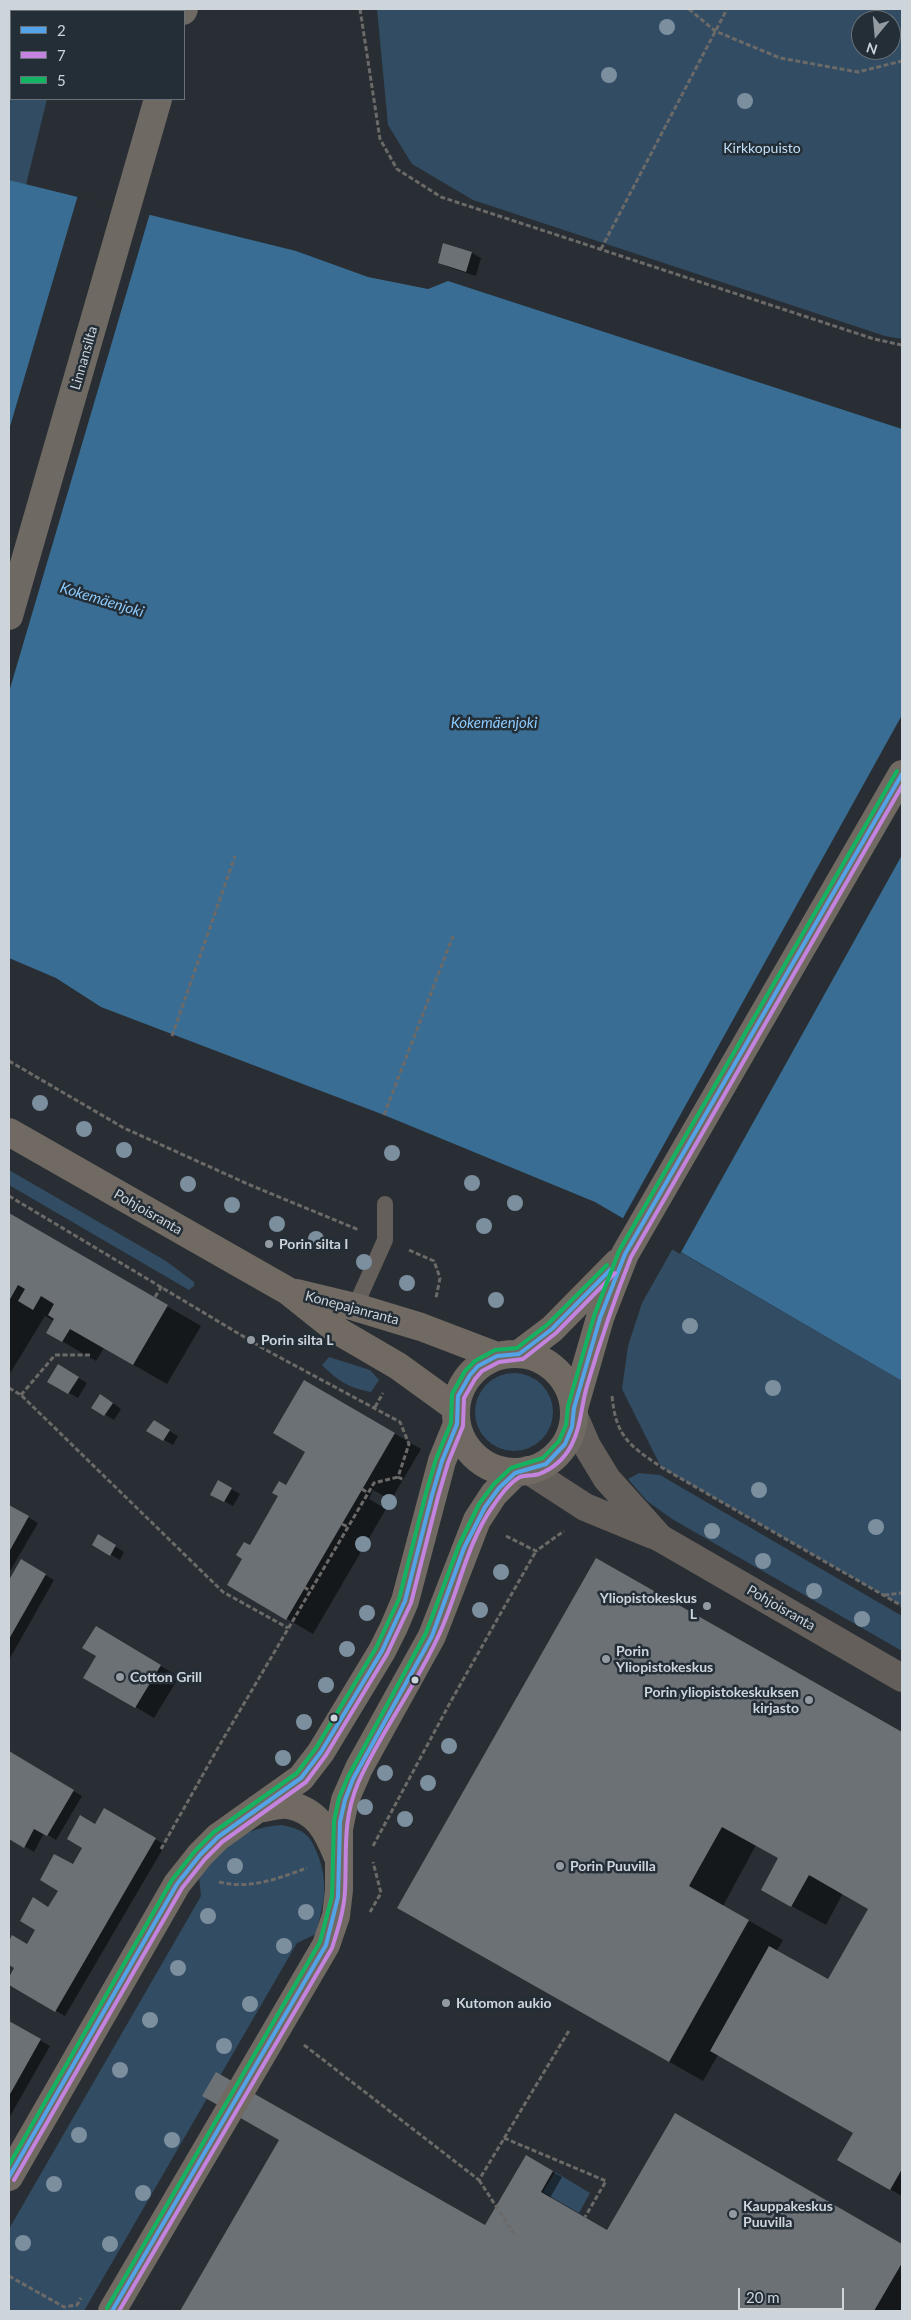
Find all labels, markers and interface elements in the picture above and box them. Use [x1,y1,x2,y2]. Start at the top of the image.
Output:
legend [10,10,185,100]
north arrow [851,10,901,60]
text: 2 [57,21,66,39]
text: N [864,39,879,59]
text: 7 [57,46,66,64]
text: 5 [57,71,66,89]
park label: Kirkkopuisto [723,140,801,156]
street label: Linnansilta [67,324,101,392]
water label: Kokemäenjoki [58,579,146,621]
water label: Kokemäenjoki [451,714,537,732]
street label: Pohjoisranta [111,1186,185,1238]
place label: Porin silta I [279,1236,349,1252]
marker: Porin silta I [263,1238,275,1250]
street label: Konepajanranta [303,1287,401,1329]
place label: Porin silta L [261,1332,334,1348]
marker: Porin silta L [245,1334,257,1346]
street label: Pohjoisranta [744,1582,818,1634]
place label: Yliopistokeskus L [600,1590,697,1622]
marker: Yliopistokeskus L [701,1600,713,1612]
place label: Porin Yliopistokeskus [616,1643,713,1675]
marker: Porin Yliopistokeskus [600,1653,612,1665]
place label: Cotton Grill [130,1669,202,1685]
marker: Cotton Grill [114,1671,126,1683]
unlabelled marker [410,1675,420,1685]
place label: Porin yliopistokeskuksen kirjasto [644,1684,799,1716]
marker: Porin yliopistokeskuksen kirjasto [803,1694,815,1706]
unlabelled marker [329,1713,339,1723]
place label: Porin Puuvilla [570,1858,656,1874]
marker: Porin Puuvilla [554,1860,566,1872]
place label: Kutomon aukio [456,1995,551,2011]
marker: Kutomon aukio [440,1997,452,2009]
place label: Kauppakeskus Puuvilla [743,2198,833,2230]
marker: Kauppakeskus Puuvilla [727,2208,739,2220]
scale bar [741,2278,847,2310]
text: 20 m [746,2288,780,2306]

